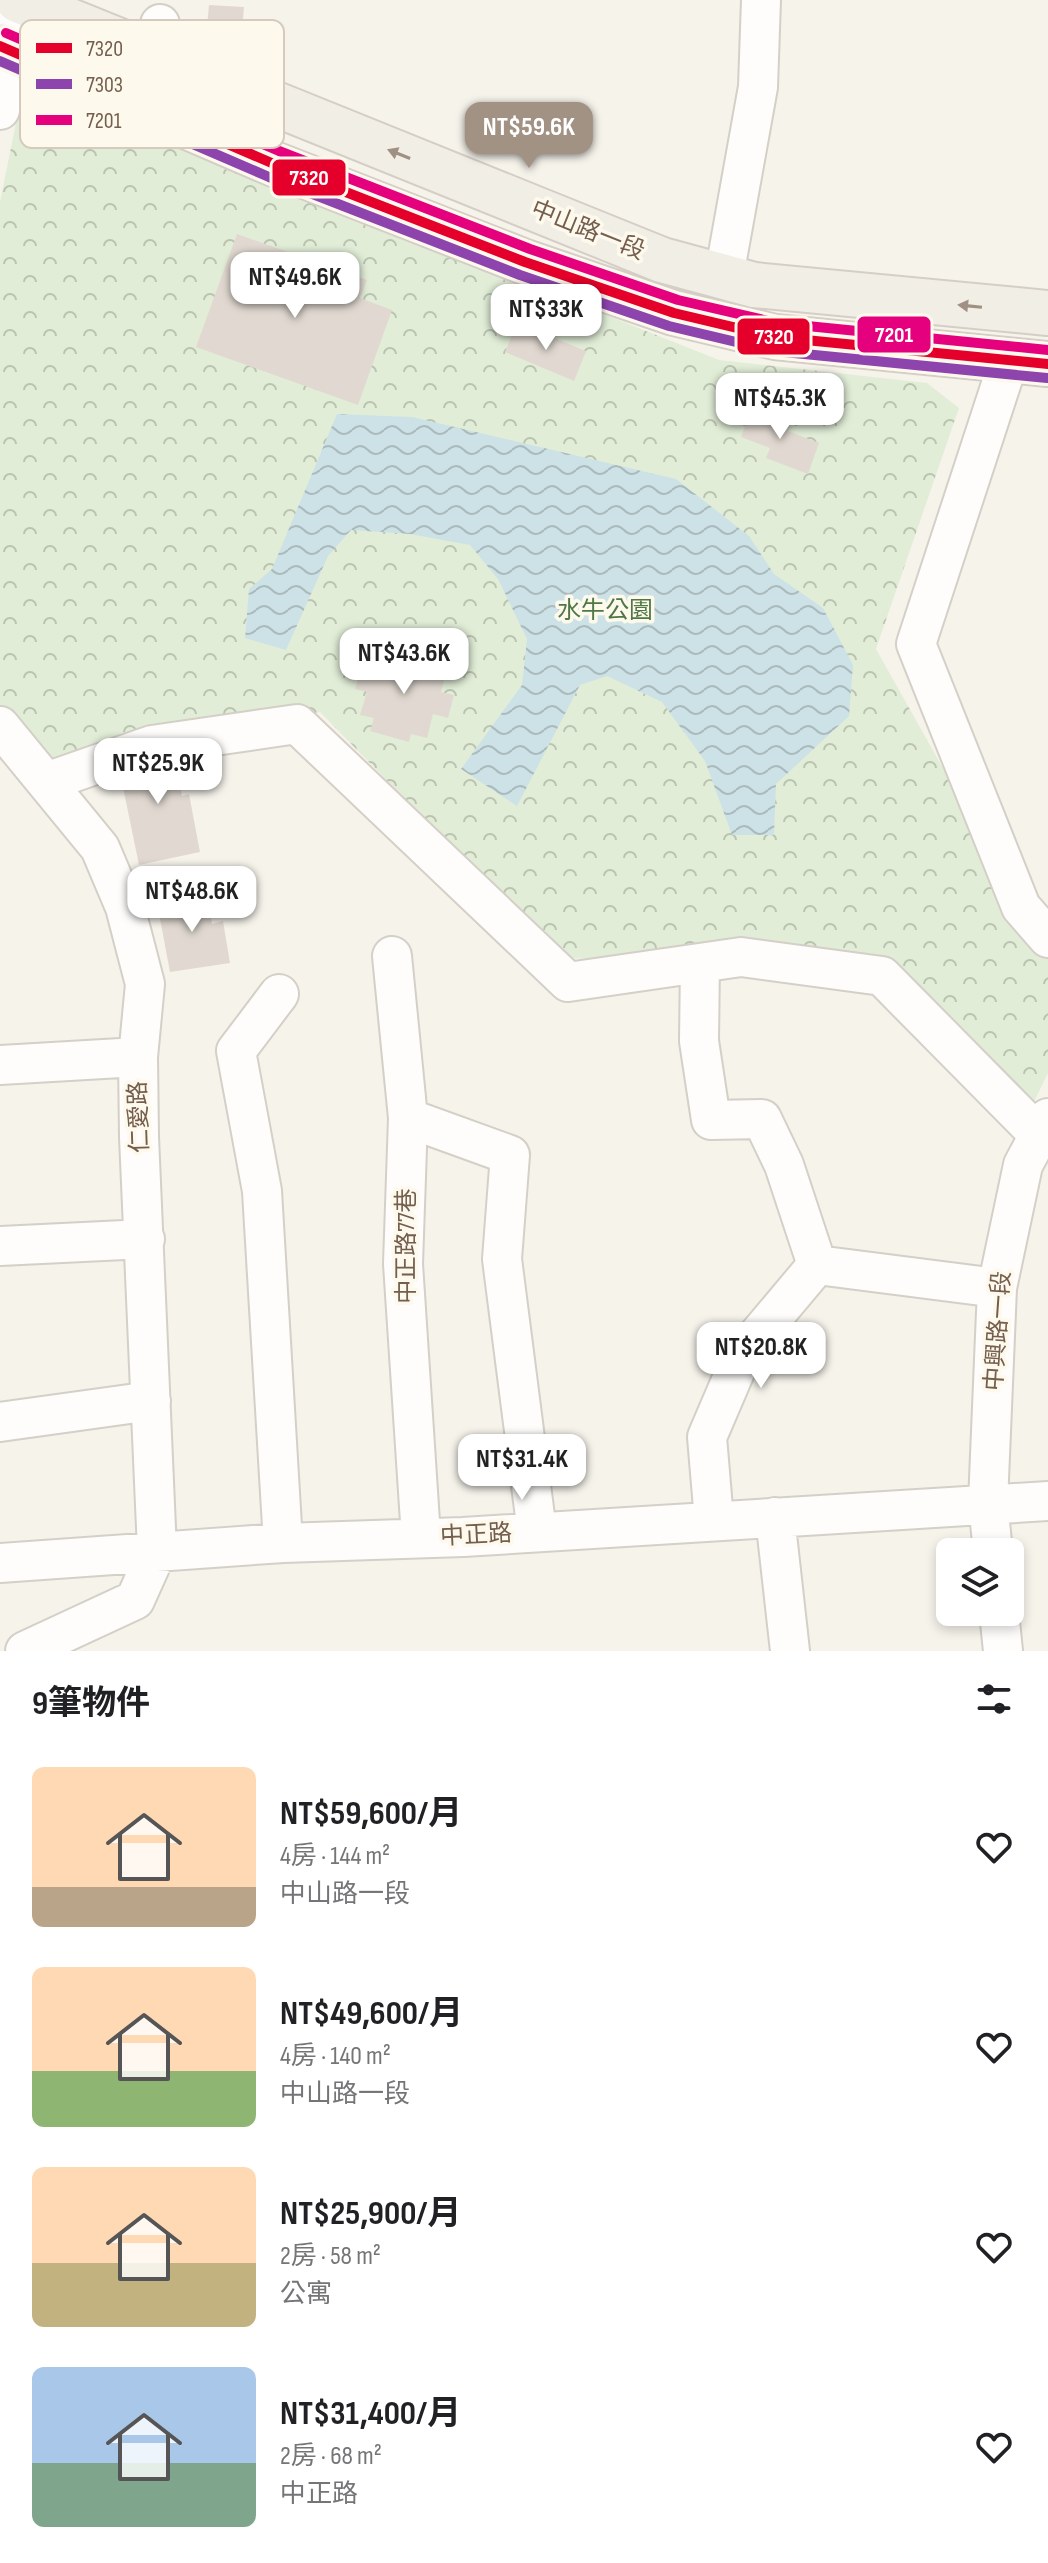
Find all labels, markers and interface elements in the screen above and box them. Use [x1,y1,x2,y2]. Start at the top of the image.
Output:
legend [20,20,284,148]
text: 7320 [86,36,123,63]
text: 7303 [86,72,123,99]
pin: NT$59.6K [446,102,612,170]
text: 7201 [86,108,122,135]
text: NT$59.6K [483,112,575,143]
one-way arrow [387,148,411,161]
line badge: 7320 [271,158,347,197]
text: 7320 [289,165,329,192]
street label: 中山路一段 [527,194,649,266]
pin: NT$49.6K [212,252,378,320]
text: NT$49.6K [248,262,342,293]
pin: NT$33K [481,284,611,352]
text: NT$33K [509,294,583,325]
one-way arrow [957,299,982,312]
line badge: 7201 [856,315,932,354]
line badge: 7320 [736,317,811,356]
text: 7201 [875,322,914,349]
text: 7320 [754,324,794,351]
pin: NT$45.3K [697,373,863,441]
text: NT$45.3K [734,383,826,414]
park label: 水牛公園 [557,596,653,625]
pin: NT$43.6K [321,628,487,696]
text: NT$43.6K [358,638,450,669]
pin: NT$25.9K [75,738,241,806]
text: NT$25.9K [112,748,204,779]
pin: NT$48.6K [109,866,275,934]
text: NT$48.6K [145,876,239,907]
street label: 仁愛路 [123,1081,155,1153]
street label: 中正路77巷 [392,1188,421,1304]
street label: 中興路一段 [979,1270,1017,1392]
pin: NT$20.8K [678,1322,844,1390]
text: NT$20.8K [715,1332,807,1363]
pin: NT$31.4K [439,1434,605,1502]
text: NT$31.4K [476,1444,568,1475]
street label: 中正路 [439,1519,513,1551]
map controls [936,1538,1024,1626]
button: layers [936,1538,1024,1626]
icon: filters [972,1677,1016,1721]
text: 9筆物件 [32,1683,150,1724]
text: NT$59,600/月 [280,1793,462,1834]
icon: home [96,1799,192,1895]
icon: heart [972,1825,1016,1869]
text: 4房 · 144 m² [280,1841,390,1872]
text: 中山路一段 [280,1879,410,1910]
text: NT$49,600/月 [280,1993,463,2034]
icon: home [96,1999,192,2095]
icon: heart [972,2025,1016,2069]
text: 4房 · 140 m² [280,2041,391,2072]
text: 中山路一段 [280,2079,410,2110]
text: NT$25,900/月 [280,2193,462,2234]
icon: home [96,2199,192,2295]
icon: heart [972,2225,1016,2269]
text: 2房 · 58 m² [280,2241,381,2272]
text: 公寓 [280,2279,332,2310]
text: NT$31,400/月 [280,2393,461,2434]
icon: home [96,2399,192,2495]
icon: heart [972,2425,1016,2469]
text: 2房 · 68 m² [280,2441,382,2472]
text: 中正路 [280,2479,358,2510]

